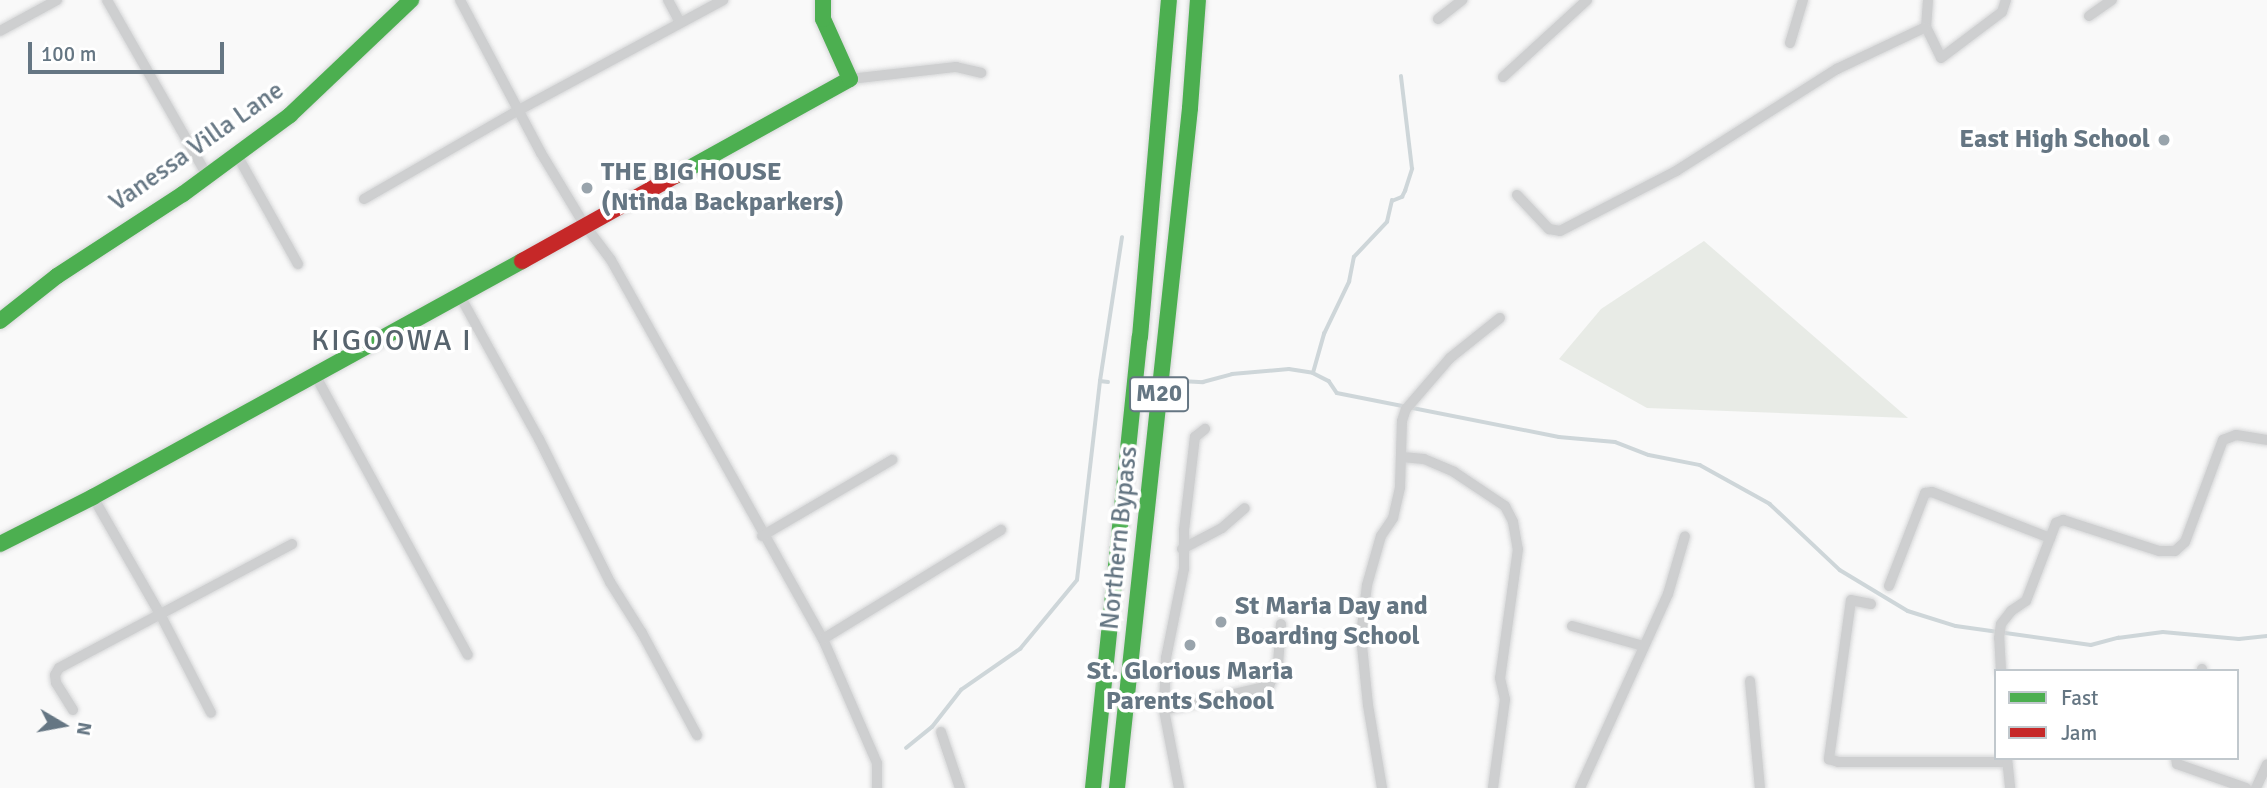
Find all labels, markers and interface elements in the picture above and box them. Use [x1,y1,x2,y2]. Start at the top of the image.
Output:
scale bar [32,28,228,72]
text: 100 m [41,41,96,67]
street label: Vanessa Villa Lane [104,75,290,219]
place label: East High School [1959,124,2150,156]
marker: East High School [2156,132,2172,148]
place label: THE BIG HOUSE (Ntinda Backparkers) [601,157,844,218]
marker: THE BIG HOUSE (Ntinda Backparkers) [579,180,595,196]
district label: KIGOOWA I [312,323,472,359]
road number: M20 [1128,374,1190,414]
street label: Northern Bypass [1095,445,1145,631]
place label: St Maria Day and Boarding School [1235,591,1428,652]
marker: St Maria Day and Boarding School [1213,614,1229,630]
marker: St. Glorious Maria Parents School [1182,637,1198,653]
place label: St. Glorious Maria Parents School [1087,656,1293,718]
legend [1994,669,2239,760]
text: Fast [2061,685,2098,711]
north arrow [28,690,98,760]
text: N [71,720,97,737]
text: Jam [2061,720,2097,746]

